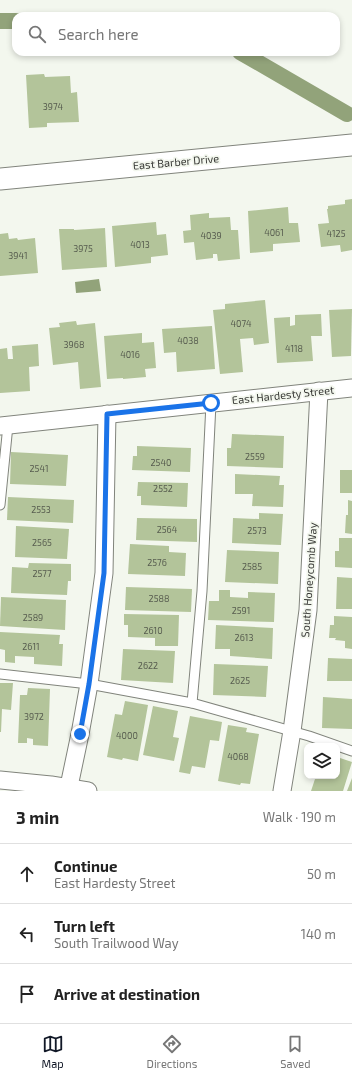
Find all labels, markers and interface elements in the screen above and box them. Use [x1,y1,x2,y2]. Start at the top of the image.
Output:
search box [12,12,340,56]
icon: search [26,23,48,45]
text: Search here [58,25,139,43]
house number: 3974 [43,101,64,112]
street label: East Barber Drive [132,151,220,172]
house number: 4061 [264,227,284,238]
house number: 4125 [327,228,346,239]
house number: 4039 [200,230,222,241]
house number: 4013 [130,239,150,250]
house number: 3975 [73,243,93,254]
house number: 3941 [8,250,28,261]
house number: 4074 [230,318,252,329]
house number: 4038 [177,335,199,346]
house number: 3968 [64,339,84,350]
house number: 4118 [285,343,303,354]
house number: 4016 [120,349,140,360]
street label: East Hardesty Street [231,383,335,406]
route start [202,394,220,412]
house number: 2559 [245,451,265,462]
house number: 2540 [151,457,171,468]
house number: 2541 [30,463,49,474]
house number: 2552 [153,483,173,494]
house number: 2553 [31,504,51,515]
street label: South Honeycomb Way [298,522,319,638]
house number: 2564 [157,524,178,535]
house number: 2573 [247,525,267,536]
house number: 2565 [32,537,52,548]
house number: 2576 [147,557,167,568]
house number: 2585 [242,561,262,572]
house number: 2577 [32,568,52,579]
house number: 2588 [149,593,169,604]
house number: 2591 [232,605,250,616]
house number: 2589 [23,612,43,623]
house number: 2610 [143,625,163,636]
house number: 2613 [235,632,253,643]
house number: 2611 [22,641,40,652]
house number: 2622 [138,660,158,671]
house number: 2625 [230,675,250,686]
house number: 3972 [24,711,44,722]
route end [71,725,89,743]
house number: 4000 [116,730,138,741]
map controls [304,743,340,779]
button: layers [304,743,340,779]
house number: 4068 [227,751,249,762]
text: 3 min [16,807,59,827]
text: Walk · 190 m [263,809,336,825]
text: Continue [54,857,117,875]
icon: ahead [16,863,38,885]
text: 50 m [307,866,336,882]
text: East Hardesty Street [54,875,175,891]
text: Turn left [54,917,115,935]
icon: left [16,923,38,945]
text: 140 m [301,926,336,942]
text: South Trailwood Way [54,935,179,951]
icon: arrive [16,983,38,1005]
text: Arrive at destination [54,985,200,1003]
tab: Map [42,1033,64,1070]
tab: Directions [147,1033,197,1070]
tab: Saved [280,1033,311,1070]

